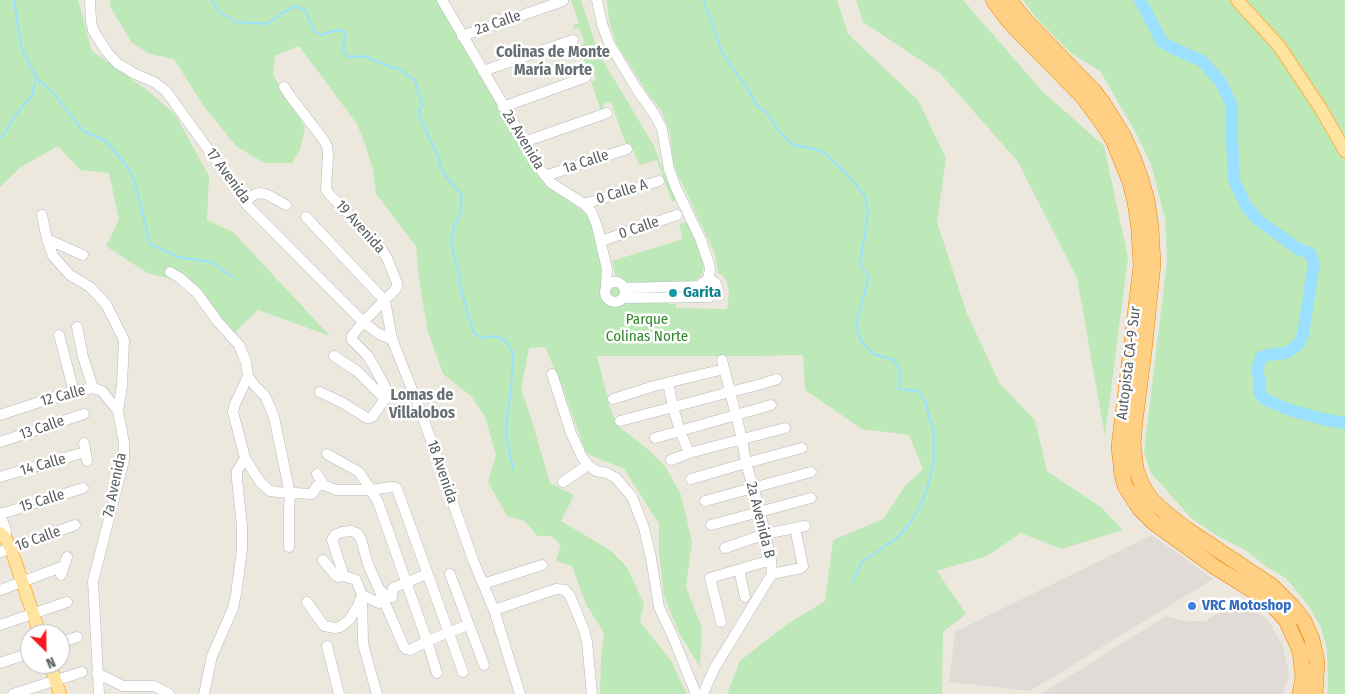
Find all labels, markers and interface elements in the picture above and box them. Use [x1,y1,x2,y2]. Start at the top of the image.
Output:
street label: 2a Calle [473,7,523,39]
district label: Colinas de Monte María Norte [496,43,610,81]
street label: 2a Avenida [498,107,548,173]
street label: 17 Avenida [202,145,254,207]
street label: 1a Calle [561,146,611,178]
street label: 0 Calle A [594,176,650,208]
street label: 19 Avenida [331,197,389,257]
street label: 0 Calle [617,213,661,243]
place label: Garita [683,284,721,302]
marker: Garita [667,287,679,299]
street label: Autopista CA-9 Sur [1113,305,1145,421]
park label: Parque Colinas Norte [606,311,688,346]
street label: 12 Calle [38,381,88,411]
district label: Lomas de Villalobos [389,386,455,424]
street label: 13 Calle [17,412,67,444]
street label: 18 Avenida [423,438,461,506]
street label: 14 Calle [18,450,68,480]
street label: 7a Avenida [99,451,131,519]
street label: 2a Avenida B [742,480,778,560]
street label: 15 Calle [17,486,67,516]
street label: 16 Calle [13,523,63,555]
place label: VRC Motoshop [1202,597,1292,615]
marker: VRC Motoshop [1186,600,1198,612]
north arrow [20,624,70,674]
text: N [43,653,58,672]

